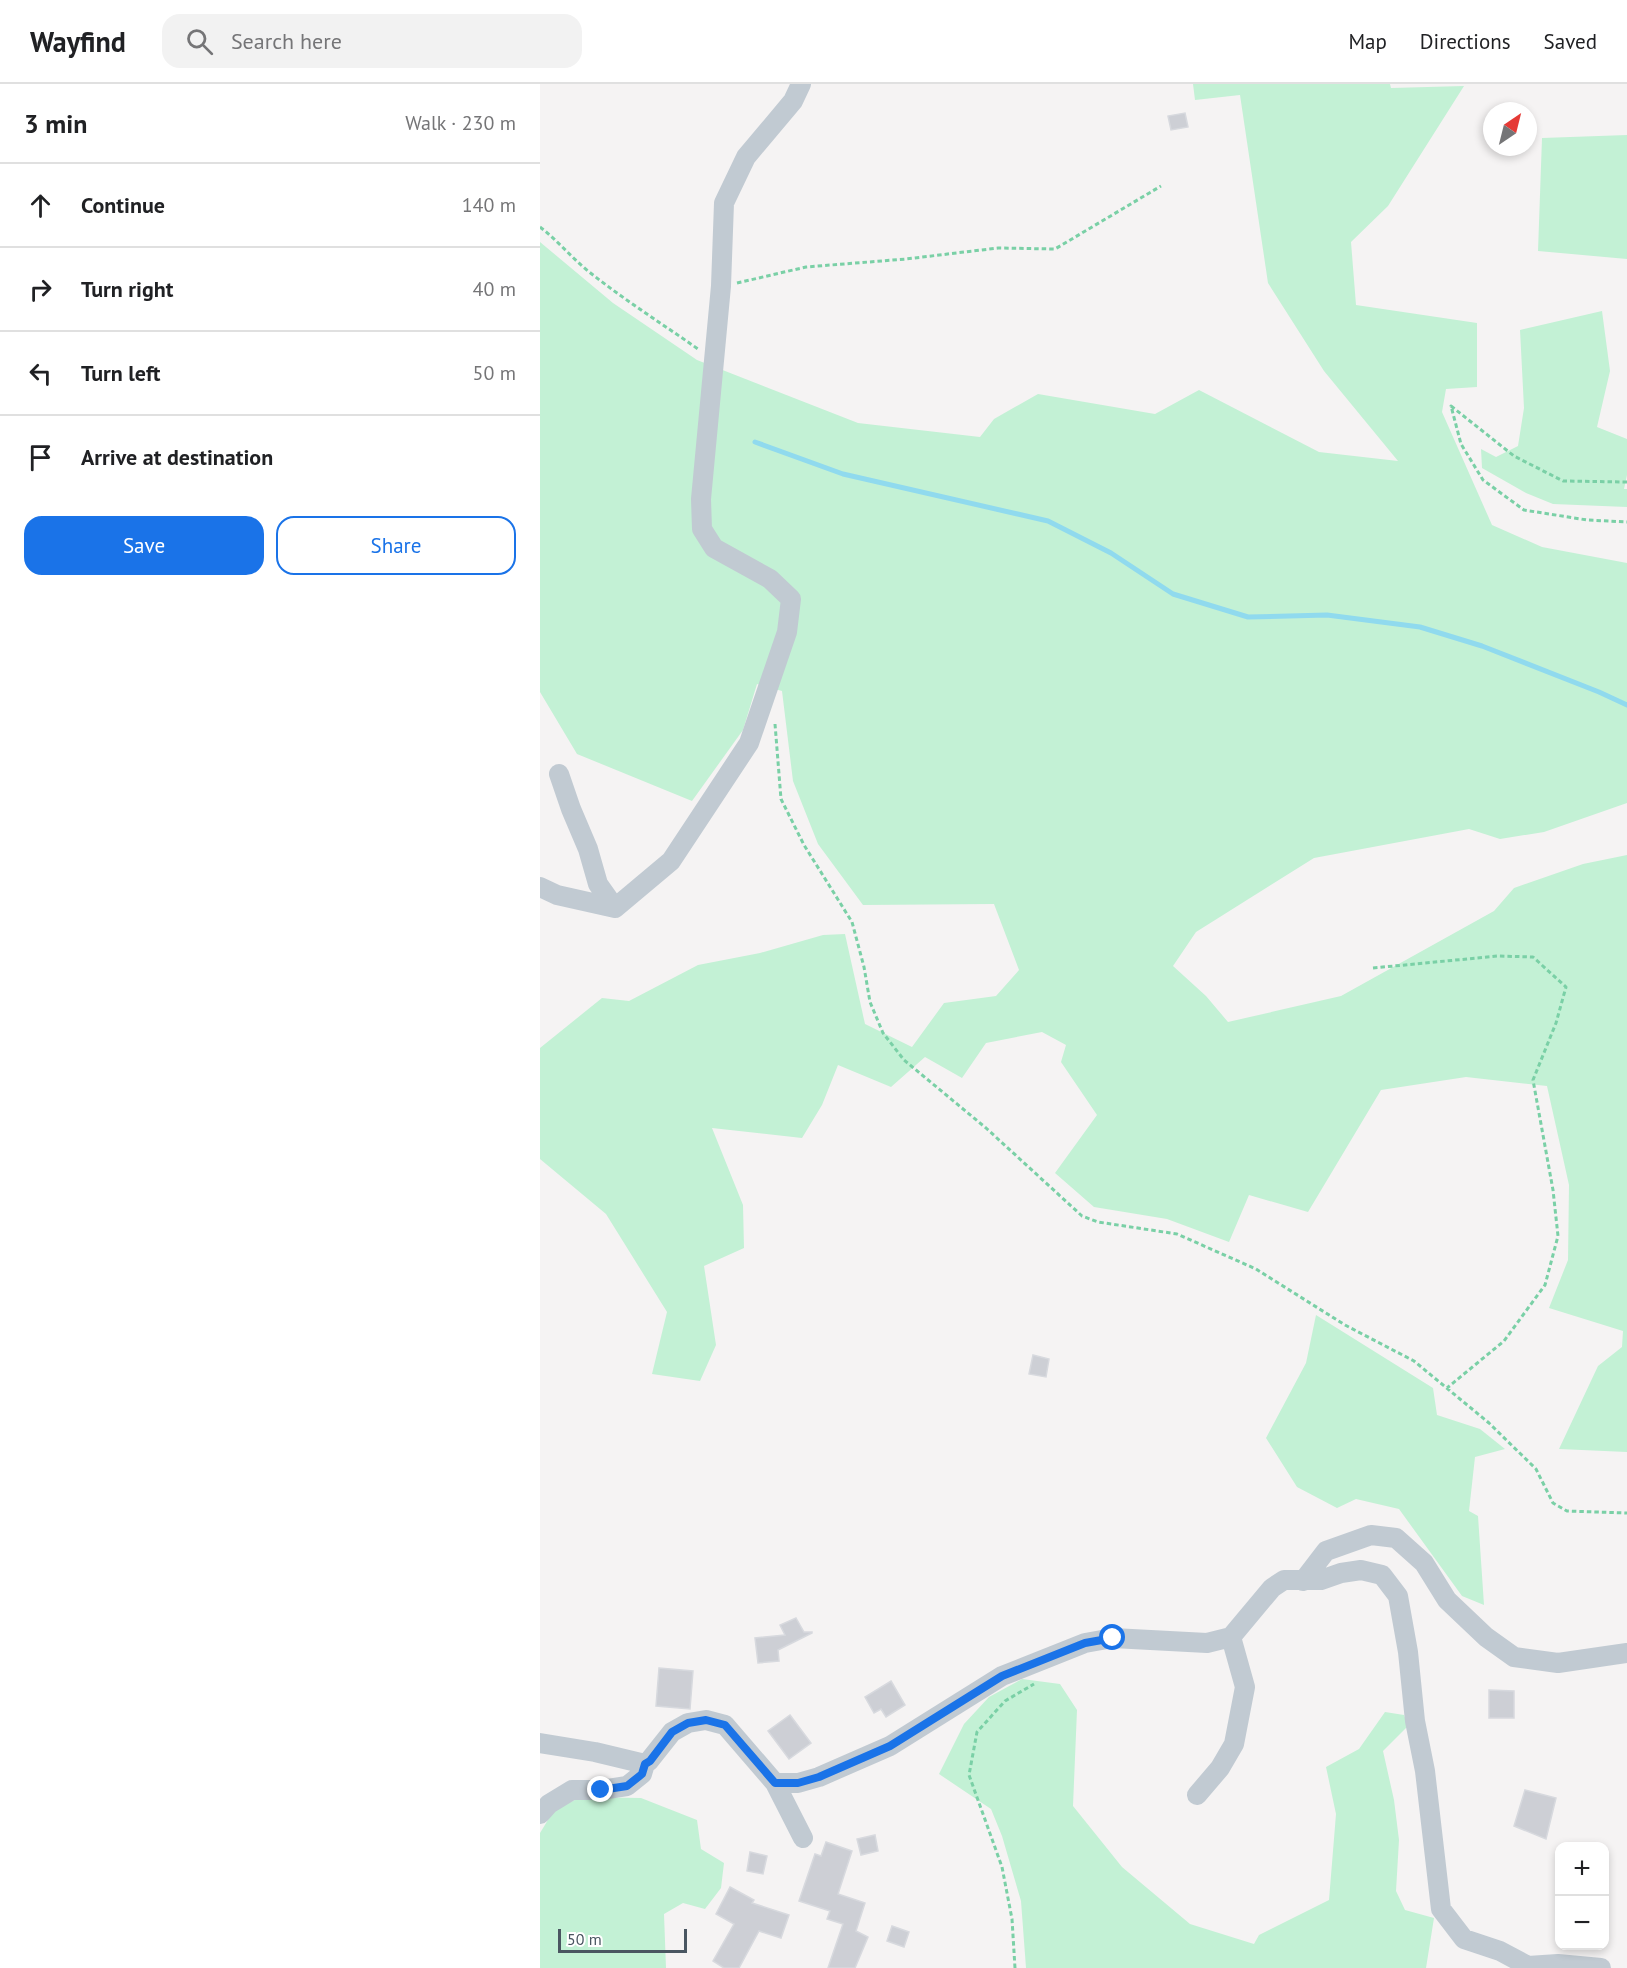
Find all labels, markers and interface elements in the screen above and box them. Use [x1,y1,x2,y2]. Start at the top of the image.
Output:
search box [162,14,582,68]
text: Wayfind [30,23,126,60]
icon: search [183,25,216,58]
text: Search here [231,27,342,55]
text: Map [1348,28,1387,55]
text: Directions [1420,28,1511,55]
text: Saved [1544,28,1597,55]
north arrow [1483,102,1537,156]
text: 3 min [24,107,87,140]
text: Walk · 230 m [405,110,516,136]
icon: ahead [24,189,57,222]
text: Continue [81,191,165,219]
text: 140 m [462,192,516,218]
icon: right [24,273,57,306]
text: Turn right [81,275,173,303]
text: 40 m [473,276,516,302]
icon: left [24,357,57,390]
text: Turn left [81,359,161,387]
text: 50 m [473,360,516,386]
icon: arrive [24,441,57,474]
text: Arrive at destination [81,443,273,471]
button: Save [24,516,264,575]
button: Share [276,516,516,575]
route start [1099,1624,1125,1650]
route end [587,1776,613,1802]
map controls [1555,1842,1609,1950]
button: + [1555,1842,1609,1896]
button: − [1555,1896,1609,1950]
scale bar [558,1926,687,1954]
text: 50 m [567,1929,602,1949]

